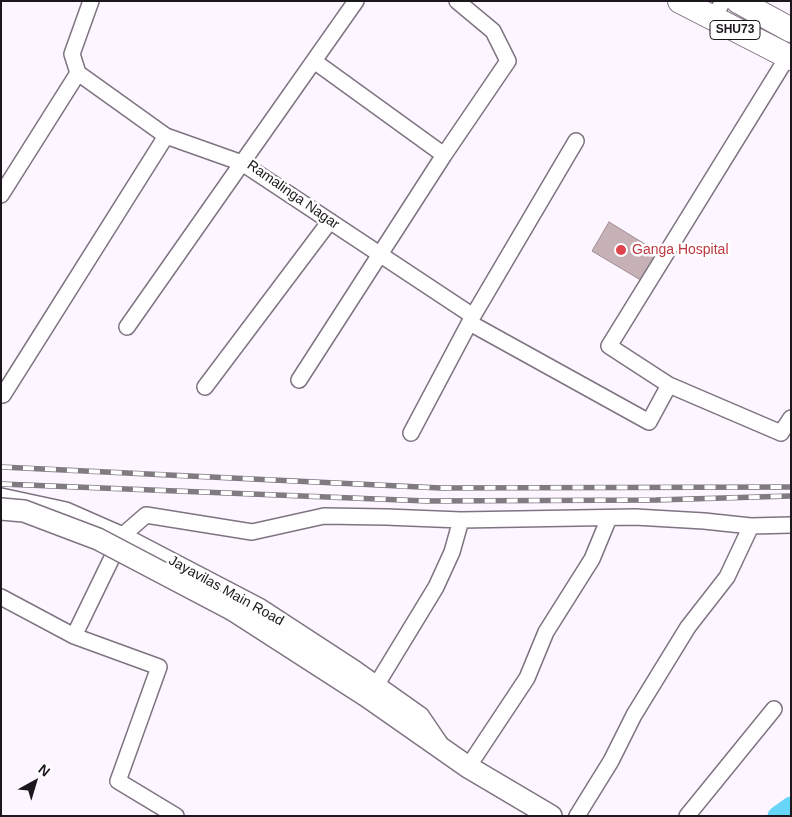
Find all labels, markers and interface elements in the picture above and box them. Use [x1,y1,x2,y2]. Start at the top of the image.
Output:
road number: SHU73 [710,20,760,40]
street label: Ramalinga Nagar [244,157,342,233]
place label: Ganga Hospital [632,242,729,258]
marker: Ganga Hospital [614,243,628,257]
street label: Jayavilas Main Road [165,552,287,630]
north arrow [10,757,60,807]
text: N [35,761,53,780]

